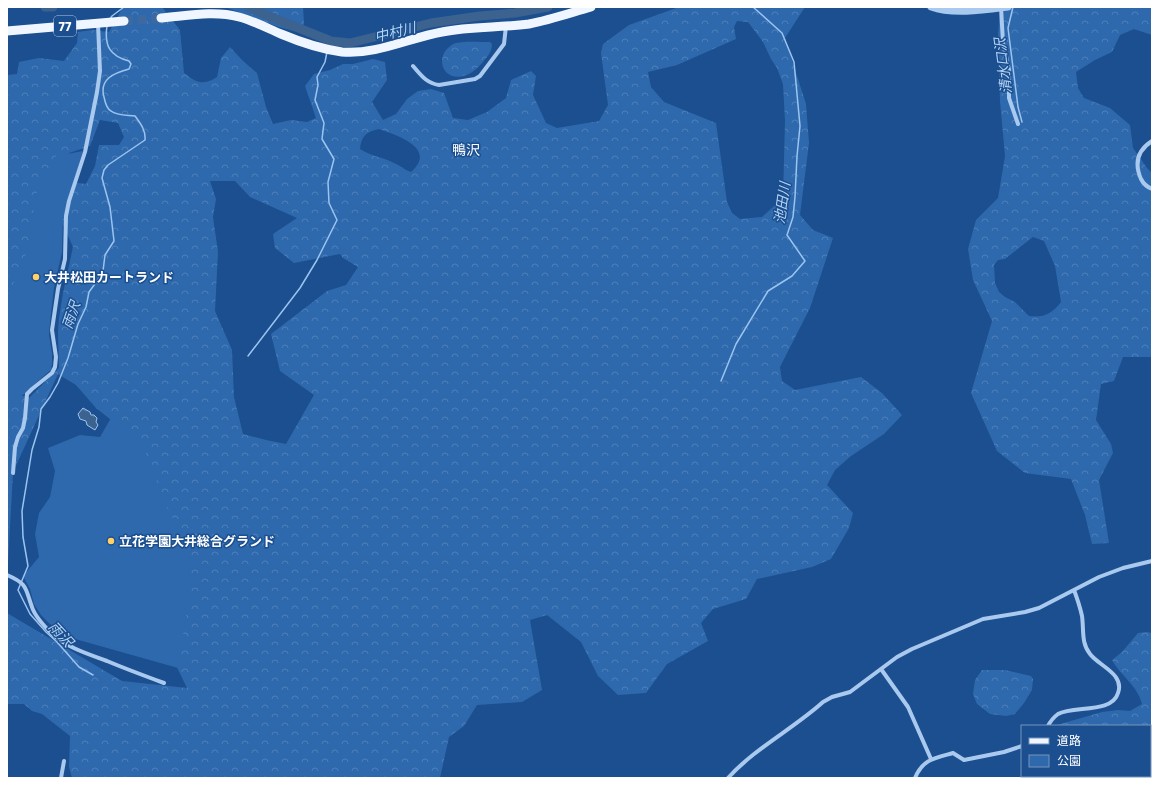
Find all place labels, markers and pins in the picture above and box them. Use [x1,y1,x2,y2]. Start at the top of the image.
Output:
place label: 大井松田カートランド [44,268,174,287]
marker: 大井松田カートランド [31,272,41,282]
place label: 立花学園大井総合グランド [119,532,275,551]
marker: 立花学園大井総合グランド [106,536,116,546]

